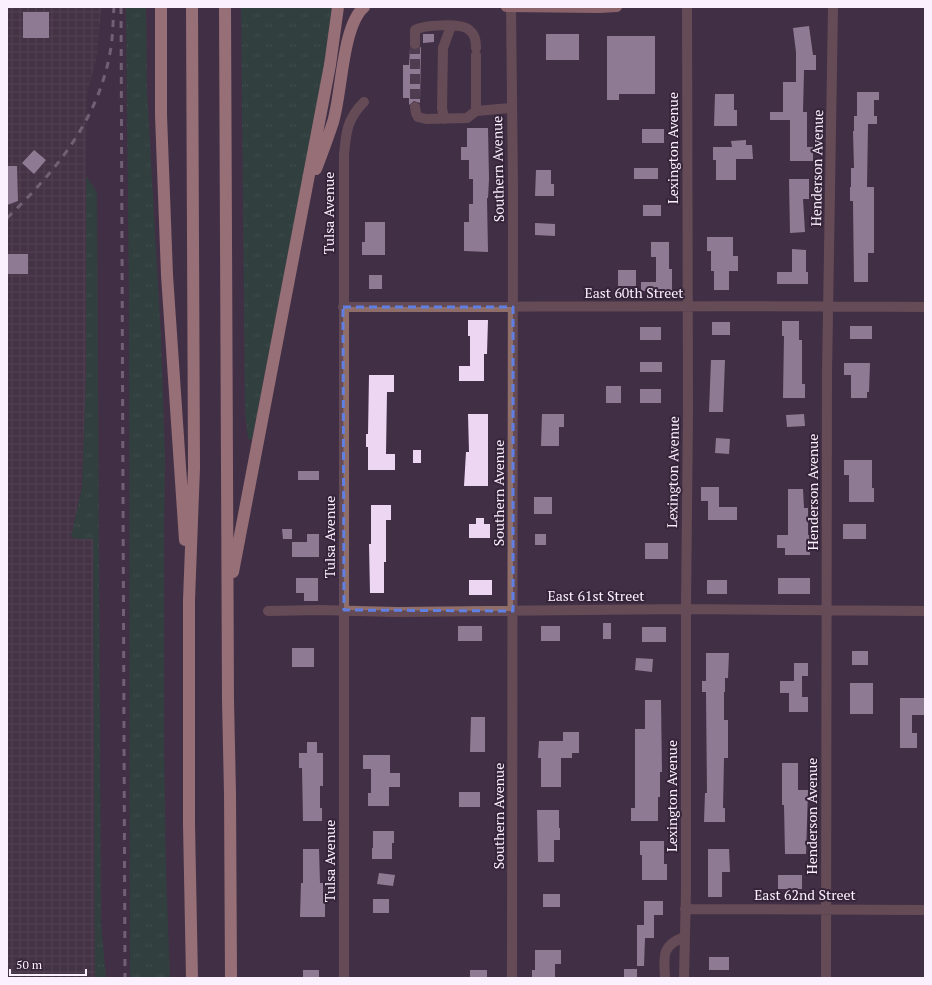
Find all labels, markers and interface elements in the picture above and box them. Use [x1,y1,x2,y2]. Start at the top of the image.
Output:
street label: Lexington Avenue [663,92,682,204]
street label: Henderson Avenue [806,109,827,227]
street label: Southern Avenue [487,116,508,222]
street label: Tulsa Avenue [319,172,338,254]
street label: East 60th Street [585,283,684,302]
street label: Lexington Avenue [662,416,683,528]
street label: Henderson Avenue [803,434,822,550]
street label: Southern Avenue [489,440,508,546]
street label: Tulsa Avenue [320,496,339,578]
street label: East 61st Street [548,586,645,605]
street label: Lexington Avenue [662,740,681,852]
street label: Henderson Avenue [802,758,821,874]
street label: Southern Avenue [489,763,508,869]
street label: Tulsa Avenue [320,820,339,902]
street label: East 62nd Street [754,885,857,904]
scale bar [10,951,86,977]
text: 50 m [16,957,43,972]

